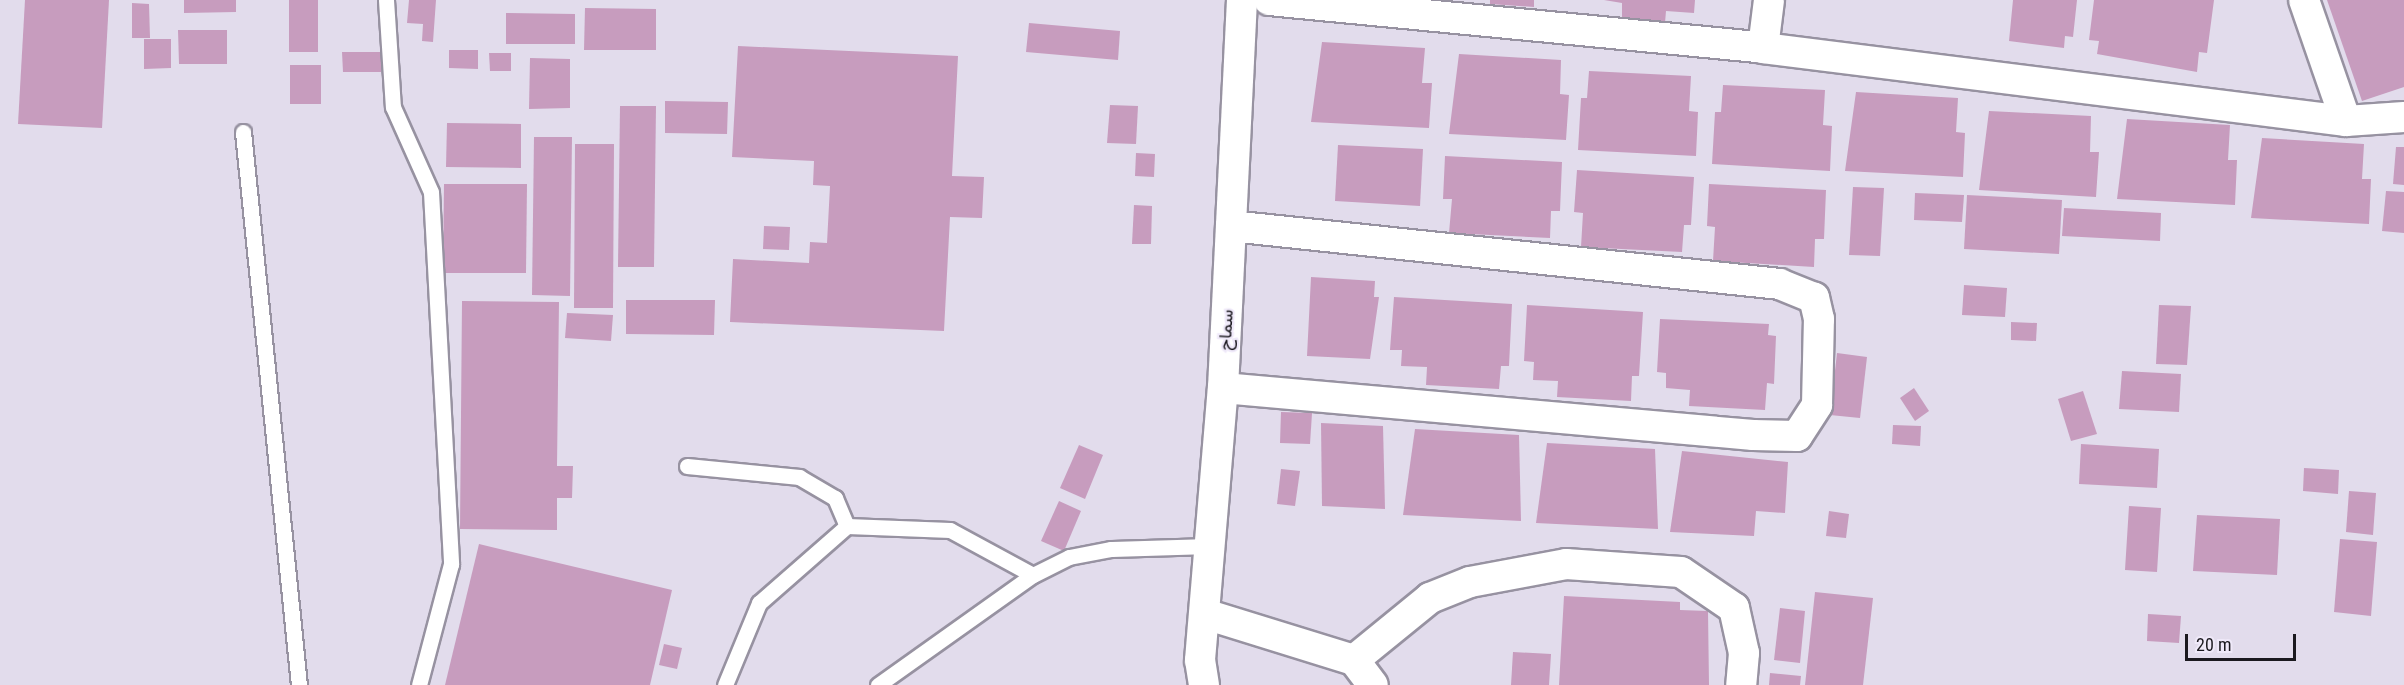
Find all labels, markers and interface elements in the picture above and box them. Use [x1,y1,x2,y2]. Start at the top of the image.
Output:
street label: سماح [1214,309,1238,351]
scale bar [2188,622,2299,660]
text: 20 m [2196,634,2231,655]

